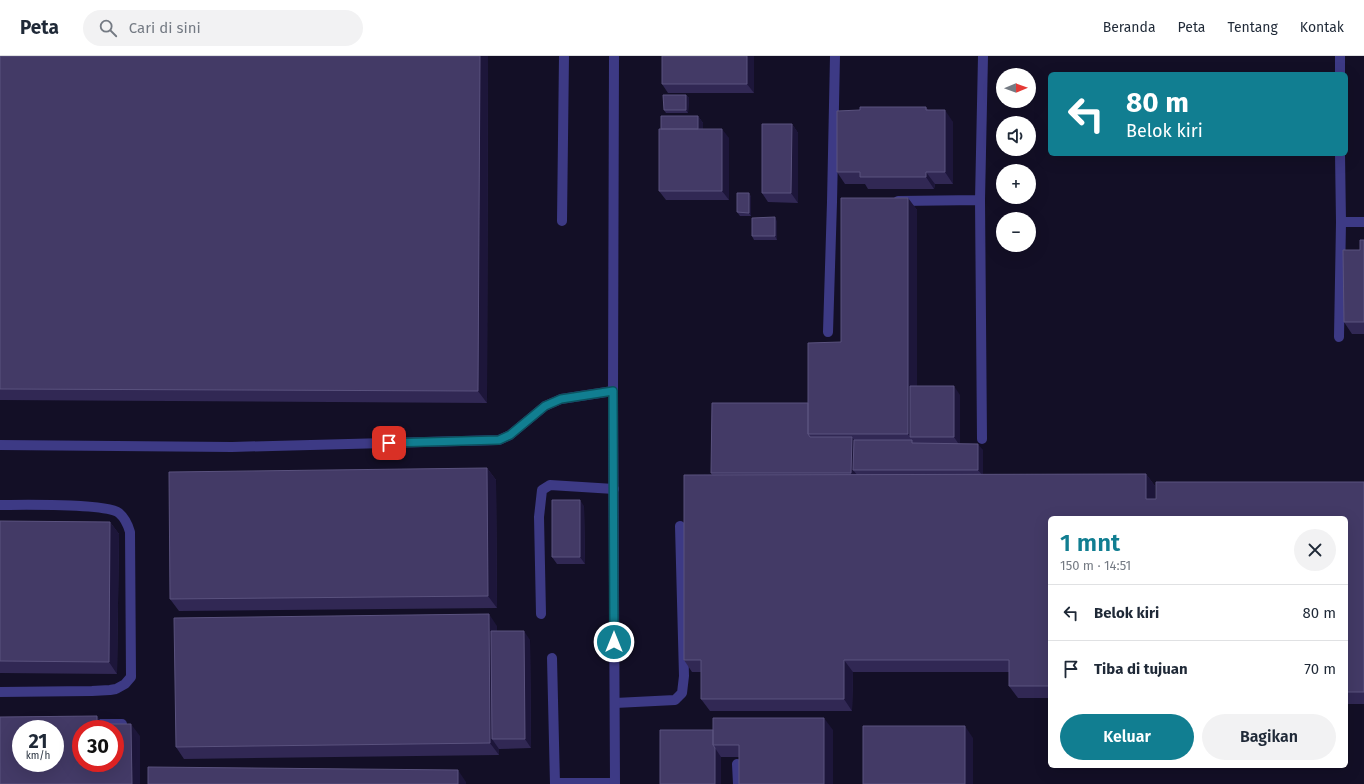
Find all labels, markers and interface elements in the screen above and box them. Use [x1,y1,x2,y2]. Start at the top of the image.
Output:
search box [83,10,363,46]
text: Peta [20,16,59,39]
icon: search [97,17,119,39]
text: Cari di sini [129,19,201,37]
text: Beranda [1103,19,1156,36]
text: Peta [1178,19,1205,36]
text: Tentang [1227,19,1278,36]
text: Kontak [1300,19,1344,36]
north arrow [996,68,1036,108]
map controls [996,68,1036,252]
text: 80 m [1126,86,1189,119]
icon: left [1060,88,1112,140]
button: sound [996,116,1036,156]
text: Belok kiri [1126,120,1203,142]
button: + [996,164,1036,204]
button: − [996,212,1036,252]
pin [372,426,406,460]
icon: arrive [378,432,400,454]
text: 1 mnt [1060,529,1120,557]
button: close [1294,529,1336,571]
text: 150 m · 14:51 [1060,558,1131,573]
icon: left [1060,602,1082,624]
text: Belok kiri [1094,604,1159,622]
text: 80 m [1303,604,1336,622]
position arrow [593,621,635,663]
icon: arrive [1060,658,1082,680]
text: Tiba di tujuan [1094,660,1188,678]
text: 70 m [1304,660,1336,678]
button: Keluar [1060,714,1194,760]
button: Bagikan [1202,714,1336,760]
speed limit sign: 30 [72,720,124,772]
text: 21 [28,729,48,753]
text: km/h [26,750,50,762]

